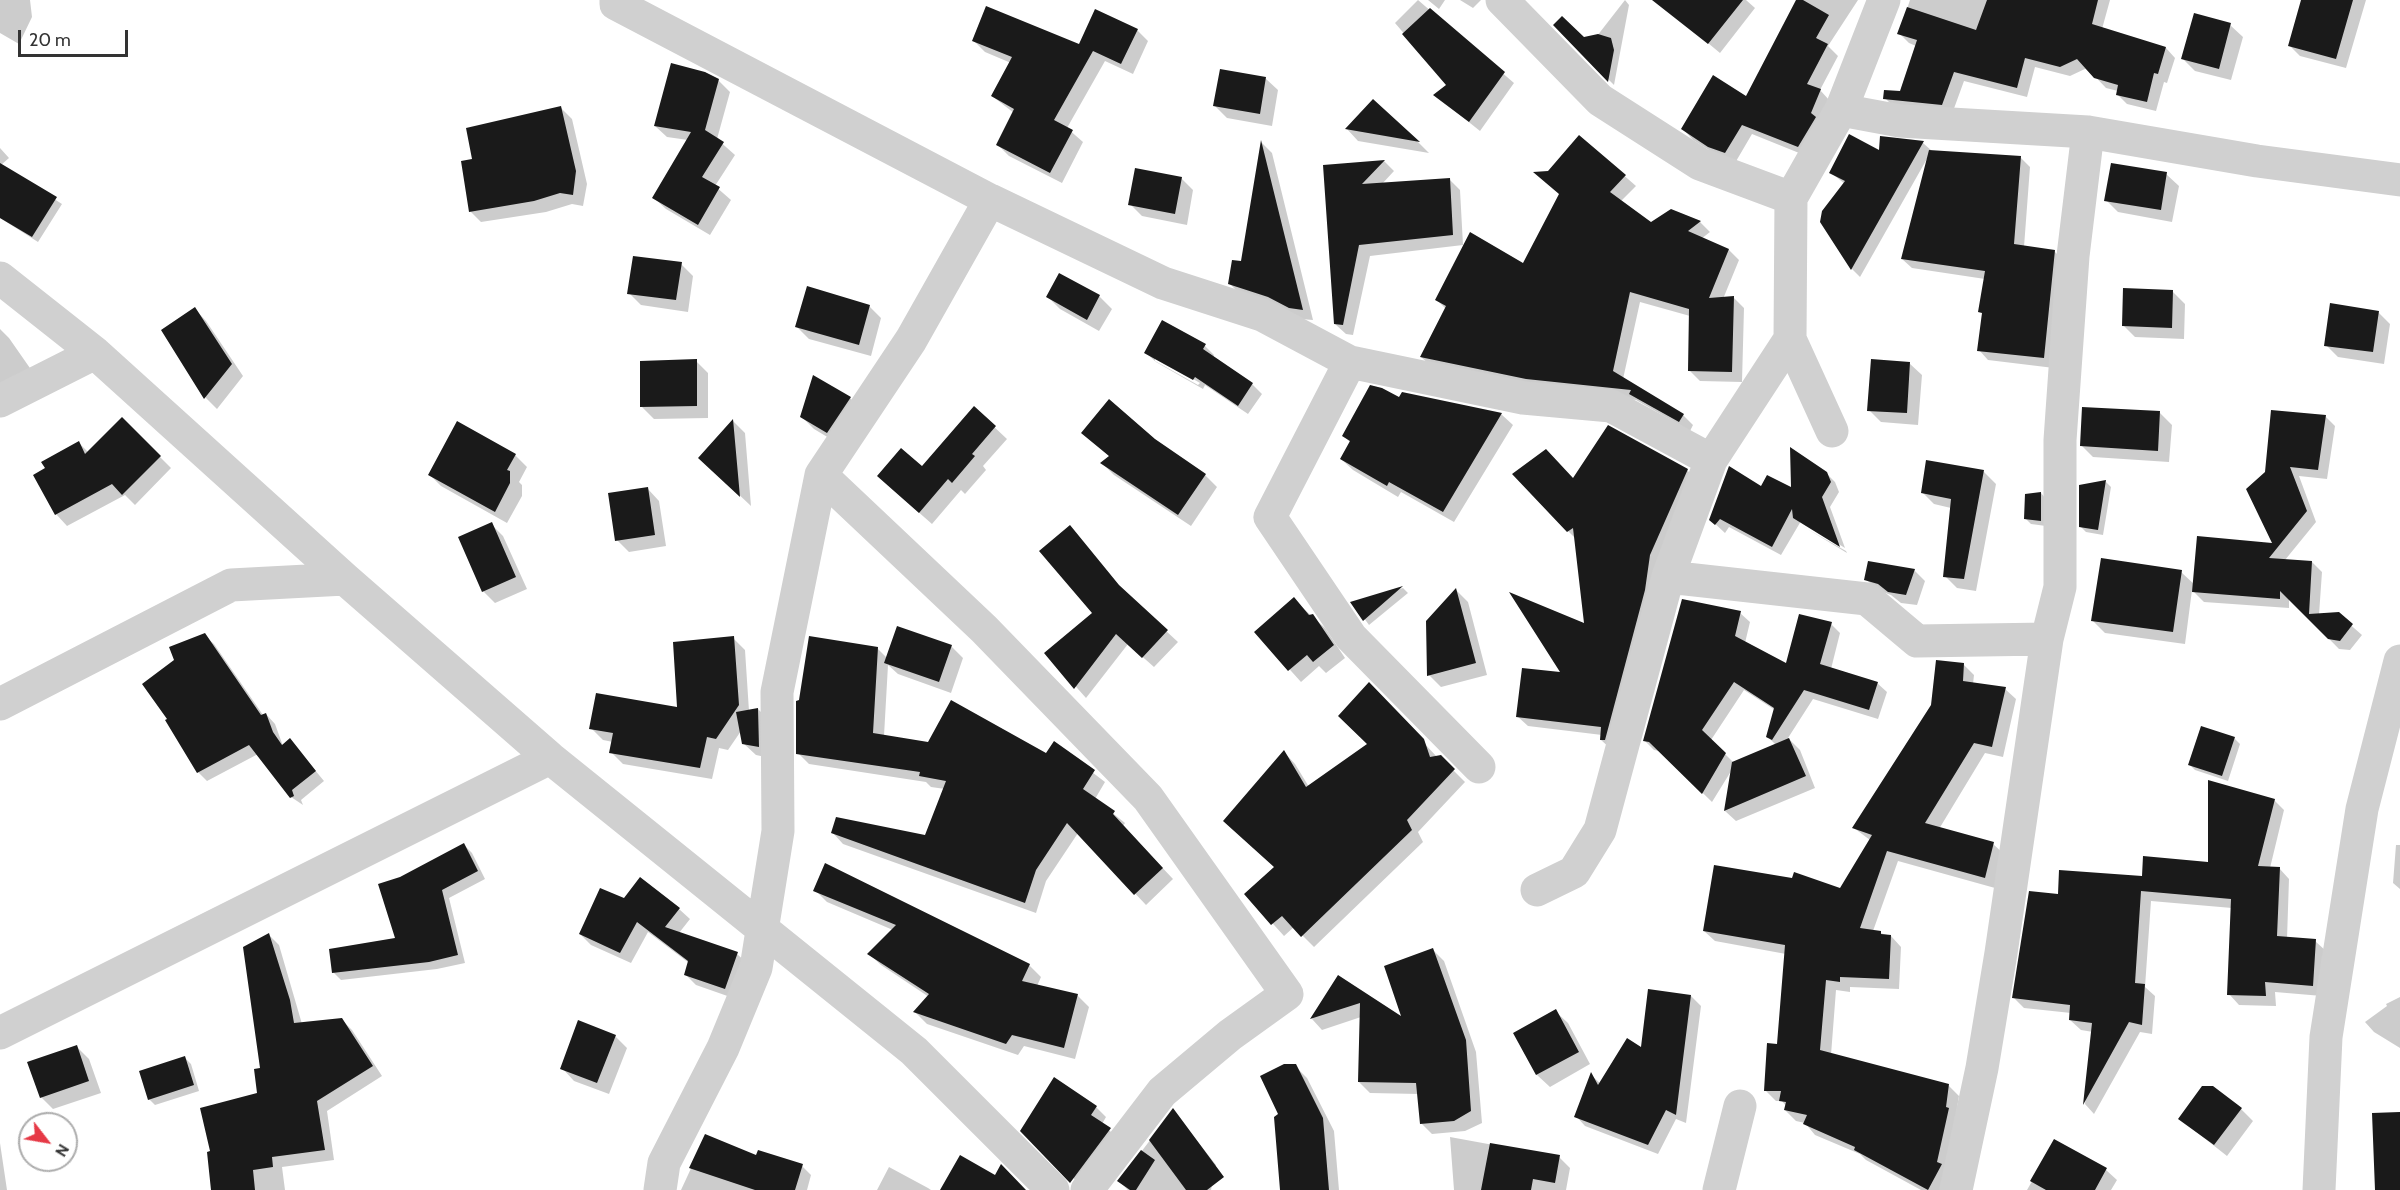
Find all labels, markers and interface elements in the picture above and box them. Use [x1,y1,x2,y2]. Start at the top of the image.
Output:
scale bar [21,18,130,56]
text: 20 m [29,29,71,51]
north arrow [18,1112,78,1172]
text: N [51,1141,73,1160]

